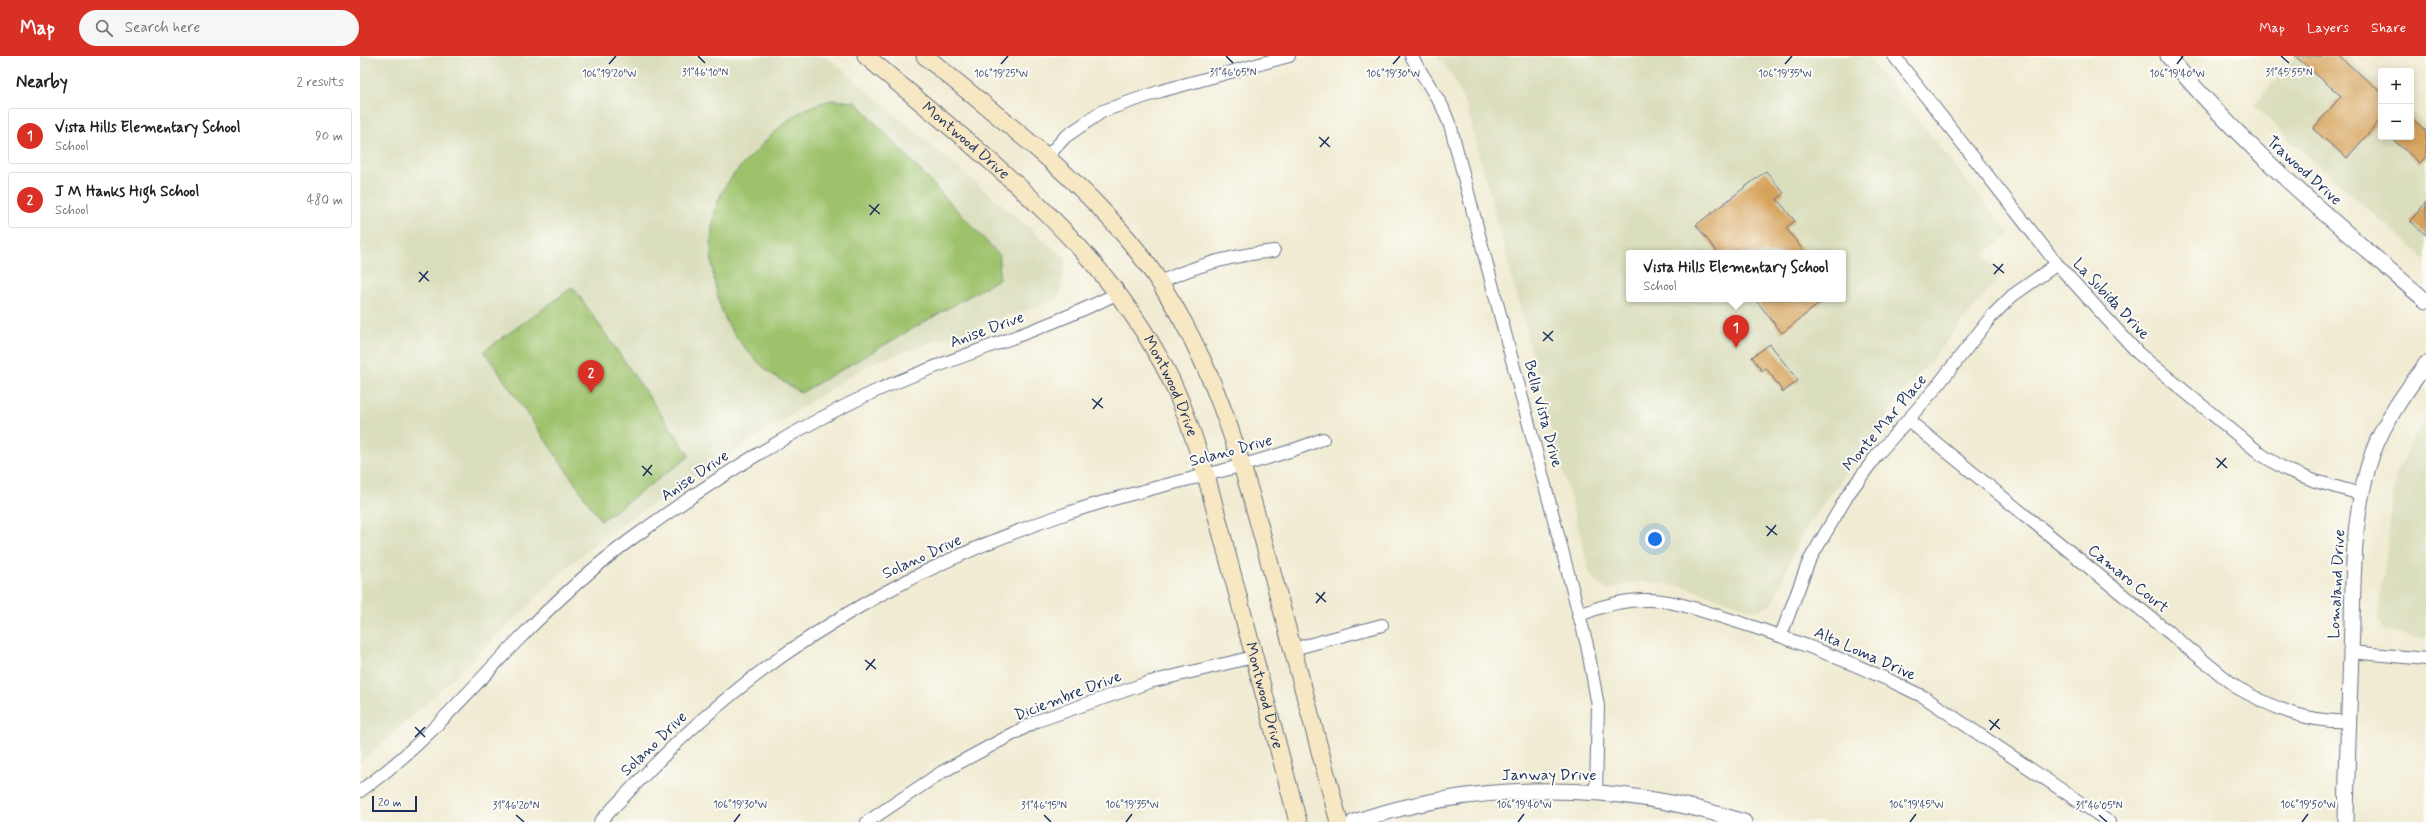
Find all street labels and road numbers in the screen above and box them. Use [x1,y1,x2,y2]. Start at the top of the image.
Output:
street label: Montwood Drive [918,97,1015,184]
street label: Trawood Drive [2262,132,2346,210]
street label: La Subida Drive [2068,254,2155,345]
street label: Anise Drive [947,307,1027,353]
street label: Montwood Drive [1138,331,1203,439]
street label: Bella Vista Drive [1519,358,1568,470]
street label: Monte Mar Place [1838,370,1932,476]
street label: Solano Drive [1187,430,1275,472]
street label: Anise Drive [657,446,733,506]
street label: Lomaland Drive [2324,529,2350,639]
street label: Solano Drive [879,530,965,584]
street label: Camaro Court [2083,540,2173,618]
street label: Alta Loma Drive [1811,622,1920,686]
street label: Montwood Drive [1240,640,1289,751]
street label: Diciembre Drive [1011,666,1125,726]
street label: Solano Drive [616,707,692,781]
street label: Janway Drive [1502,765,1596,786]

